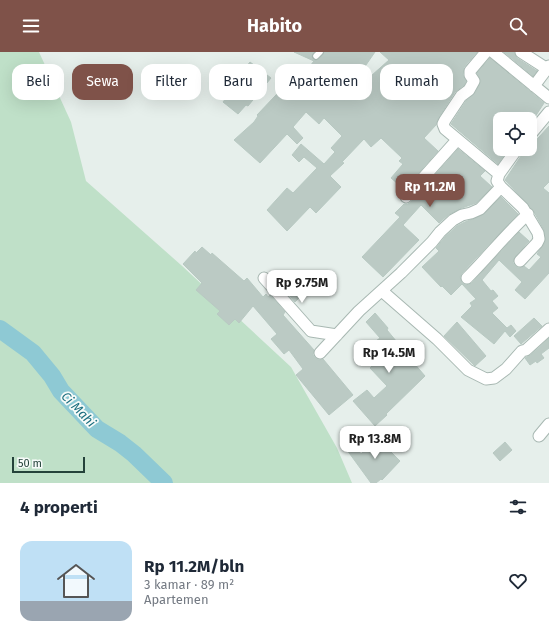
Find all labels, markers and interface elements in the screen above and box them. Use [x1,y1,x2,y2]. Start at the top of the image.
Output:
icon: menu [20,15,42,37]
text: Habito [247,15,302,37]
icon: search [507,15,529,37]
chip: Beli [12,64,64,100]
chip: Sewa [72,64,133,100]
chip: Filter [141,64,201,100]
chip: Baru [209,64,267,100]
chip: Apartemen [275,64,372,100]
chip: Rumah [380,64,453,100]
map controls [493,112,537,156]
button: locate [493,112,537,156]
pin: Rp 11.2M [389,174,471,208]
text: Rp 11.2M [405,179,455,194]
pin: Rp 9.75M [261,270,343,304]
text: Rp 9.75M [276,275,328,290]
pin: Rp 14.5M [348,340,430,374]
text: Rp 14.5M [363,345,415,360]
water label: Ci Mahi [58,389,99,430]
pin: Rp 13.8M [334,426,416,460]
text: Rp 13.8M [349,431,401,446]
scale bar [12,455,85,474]
text: 50 m [18,457,42,470]
icon: filters [507,496,529,518]
text: 4 properti [20,497,98,518]
text: Rp 11.2M/bln [144,556,244,577]
icon: home [52,557,100,605]
icon: heart [507,570,529,592]
text: 3 kamar · 89 m² [144,577,234,592]
text: Apartemen [144,592,209,607]

